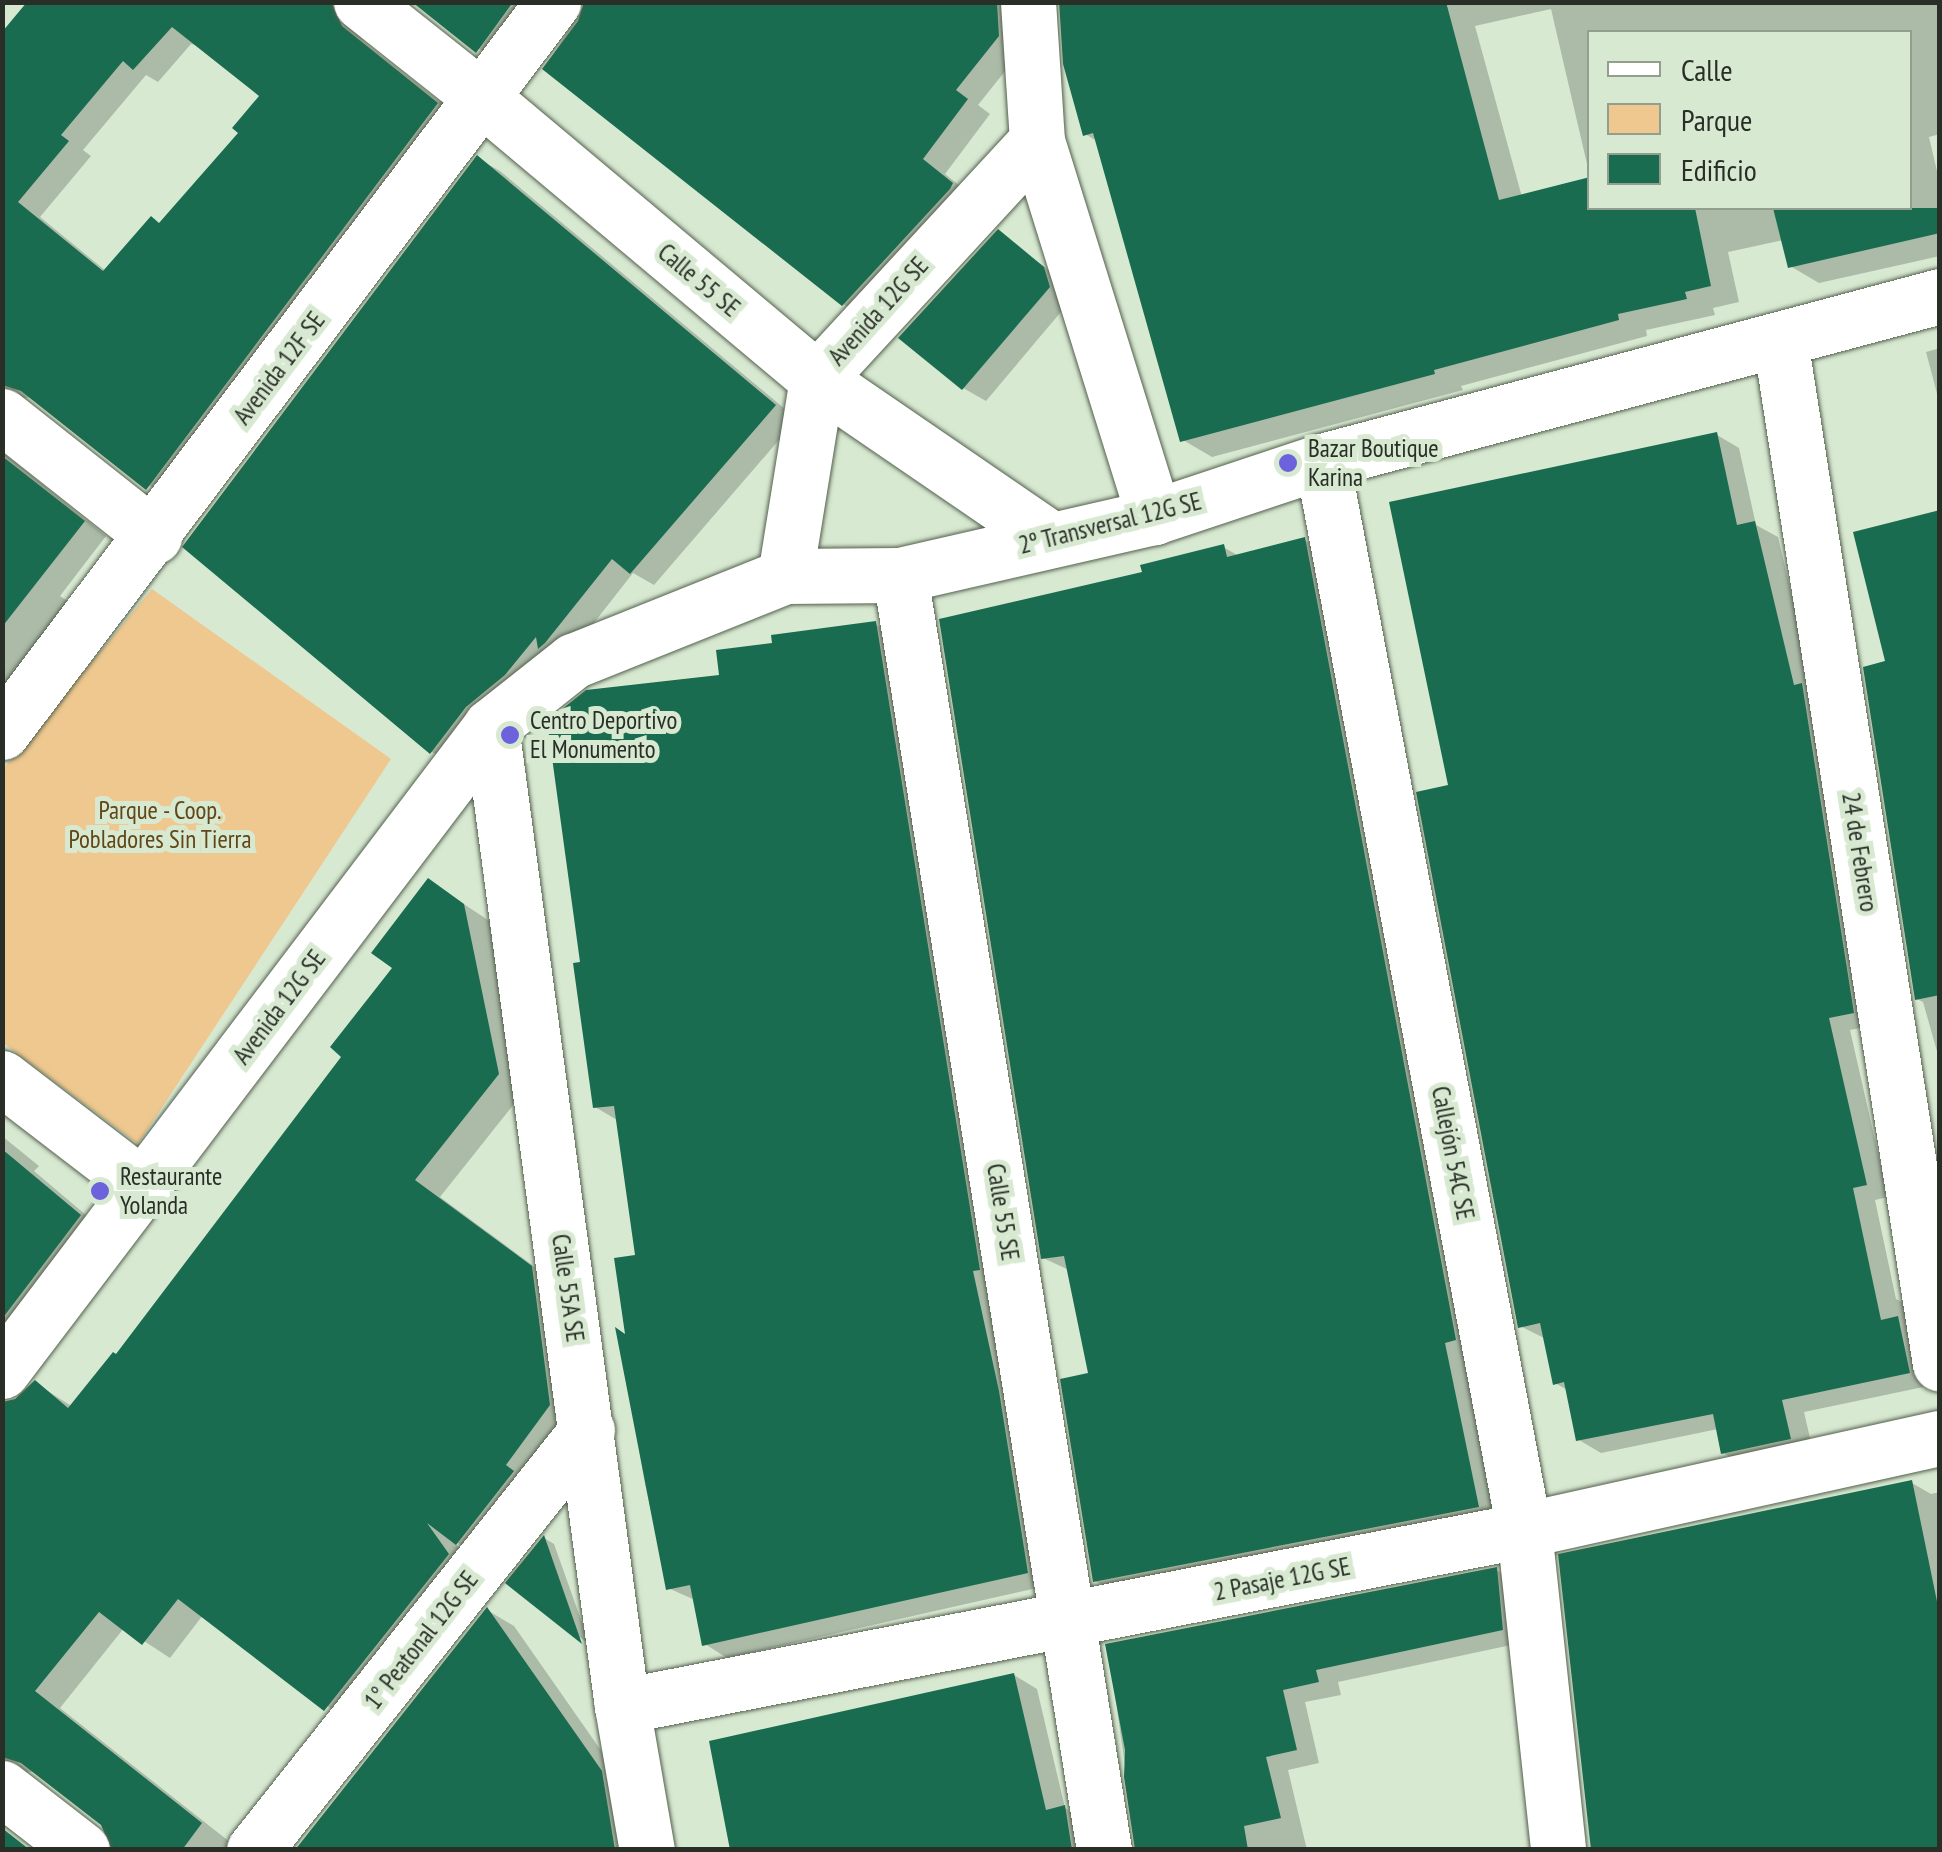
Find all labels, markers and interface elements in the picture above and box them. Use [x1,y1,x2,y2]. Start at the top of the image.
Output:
legend [1587,30,1912,210]
text: Calle [1681,50,1733,89]
text: Parque [1681,100,1752,139]
text: Edificio [1681,150,1757,189]
street label: Calle 55 SE [652,237,746,323]
street label: Avenida 12G SE [822,251,934,371]
street label: Avenida 12F SE [227,306,331,430]
place label: Bazar Boutique Karina [1308,434,1439,493]
marker: Bazar Boutique Karina [1277,452,1299,474]
street label: 2º Transversal 12G SE [1015,486,1205,560]
place label: Centro Deportivo El Monumento [530,706,677,765]
marker: Centro Deportivo El Monumento [499,724,521,746]
street label: 24 de Febrero [1836,790,1884,914]
park label: Parque - Coop. Pobladores Sin Tierra [68,796,252,855]
street label: Avenida 12G SE [226,944,332,1070]
street label: Callejón 54C SE [1425,1083,1481,1223]
street label: Calle 55 SE [981,1161,1025,1263]
place label: Restaurante Yolanda [120,1162,222,1221]
marker: Restaurante Yolanda [89,1180,111,1202]
street label: Calle 55A SE [546,1232,590,1344]
street label: 2 Pasaje 12G SE [1211,1551,1353,1607]
street label: 1° Peatonal 12G SE [358,1565,484,1715]

